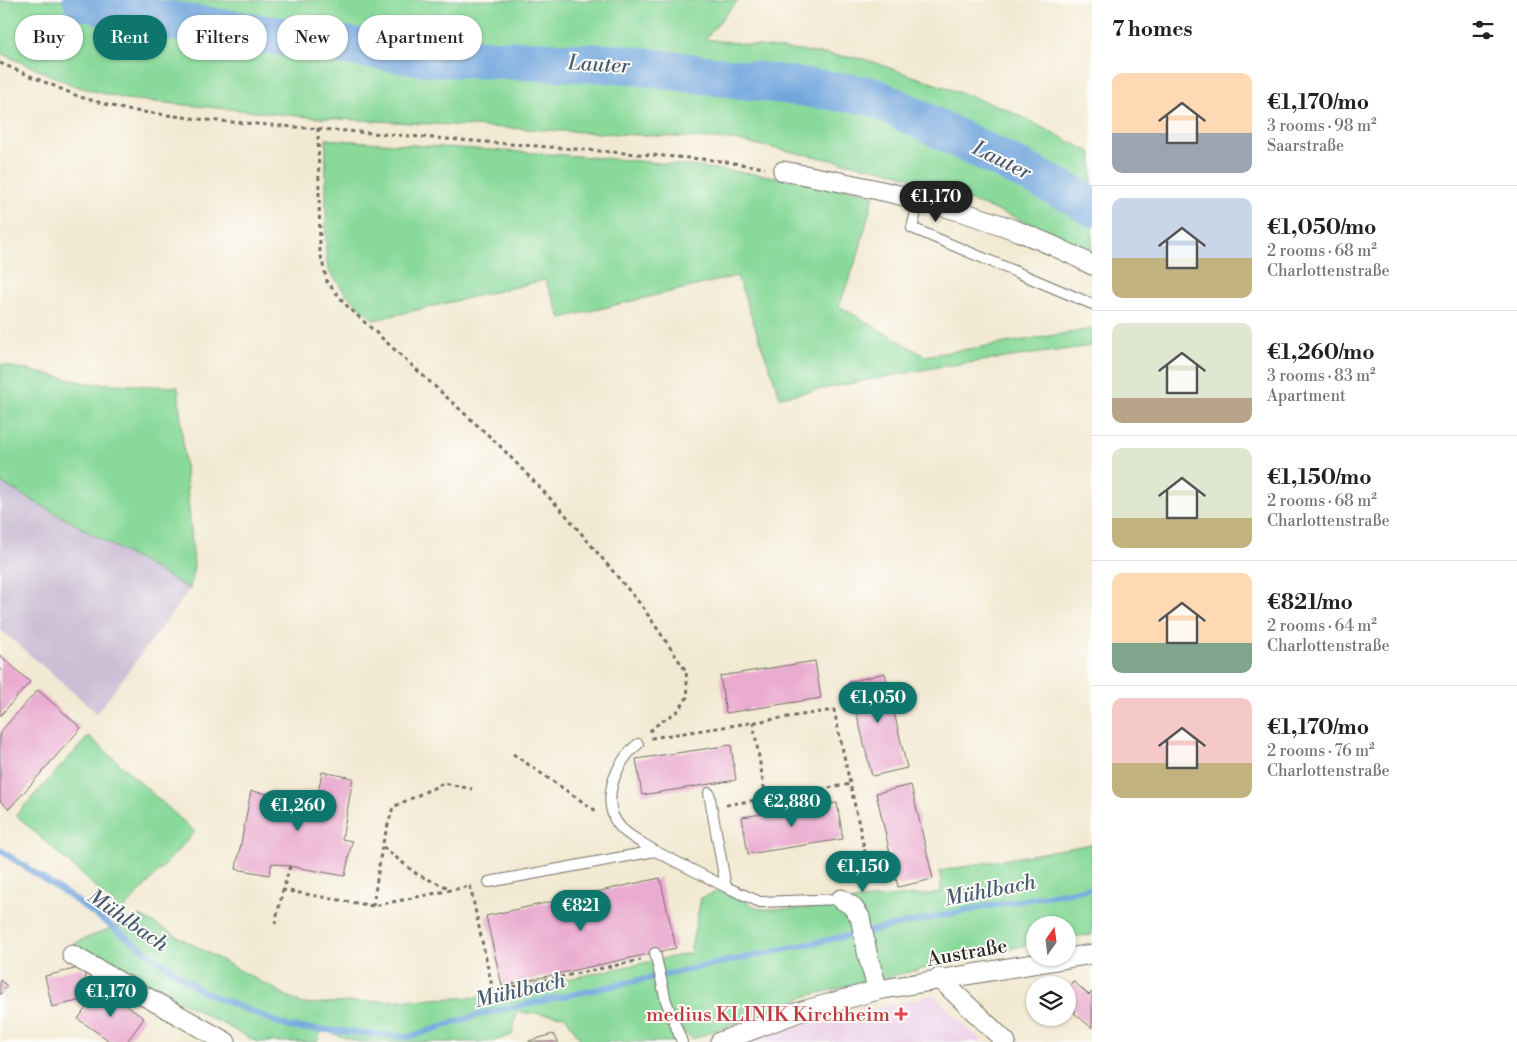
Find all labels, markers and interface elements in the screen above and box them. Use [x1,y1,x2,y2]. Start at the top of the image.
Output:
chip: Buy [15,15,83,60]
chip: Rent [93,15,167,60]
chip: Filters [177,15,267,60]
chip: New [277,15,348,60]
chip: Apartment [358,15,482,60]
icon: filters [1469,16,1497,44]
text: 7 homes [1112,17,1193,43]
water label: Lauter [566,50,632,80]
text: €1,170/mo [1267,90,1369,116]
icon: home [1152,93,1212,153]
text: 3 rooms · 98 m² [1267,116,1377,136]
water label: Lauter [967,135,1036,187]
text: Saarstraße [1267,136,1344,156]
pin: €1,170 [895,180,977,223]
text: €1,170 [911,187,961,207]
text: €1,050/mo [1267,215,1377,241]
icon: home [1152,218,1212,278]
text: 2 rooms · 68 m² [1267,241,1377,261]
text: Charlottenstraße [1267,261,1390,281]
text: €1,260/mo [1267,340,1375,366]
icon: home [1152,343,1212,403]
text: 3 rooms · 83 m² [1267,366,1376,386]
text: Apartment [1267,386,1346,406]
text: €1,150/mo [1267,465,1372,491]
icon: home [1152,468,1212,528]
text: 2 rooms · 68 m² [1267,491,1377,511]
text: Charlottenstraße [1267,511,1390,531]
text: €821/mo [1267,590,1353,616]
icon: home [1152,593,1212,653]
text: 2 rooms · 64 m² [1267,616,1377,636]
text: Charlottenstraße [1267,636,1390,656]
pin: €1,050 [837,682,919,724]
text: €1,050 [850,688,906,708]
text: €1,170/mo [1267,715,1369,741]
icon: home [1152,718,1212,778]
text: 2 rooms · 76 m² [1267,741,1375,761]
text: Charlottenstraße [1267,761,1390,781]
pin: €2,880 [751,786,833,828]
pin: €1,260 [257,790,339,832]
text: €2,880 [763,792,821,812]
text: €1,260 [271,796,325,816]
pin: €1,150 [822,850,904,893]
text: €1,150 [837,857,889,877]
water label: Mühlbach [942,869,1038,913]
water label: Mühlbach [82,884,173,958]
pin: €821 [551,890,611,932]
text: €821 [562,896,600,916]
north arrow [1026,916,1076,966]
map controls [1026,916,1076,1026]
street label: Austraße [924,934,1009,973]
water label: Mühlbach [472,968,569,1014]
pin: €1,170 [70,976,152,1018]
button: layers [1026,976,1076,1026]
text: €1,170 [86,982,136,1002]
place label: medius KLINIK Kirchheim [646,1003,890,1028]
marker: medius KLINIK Kirchheim [894,1007,908,1021]

